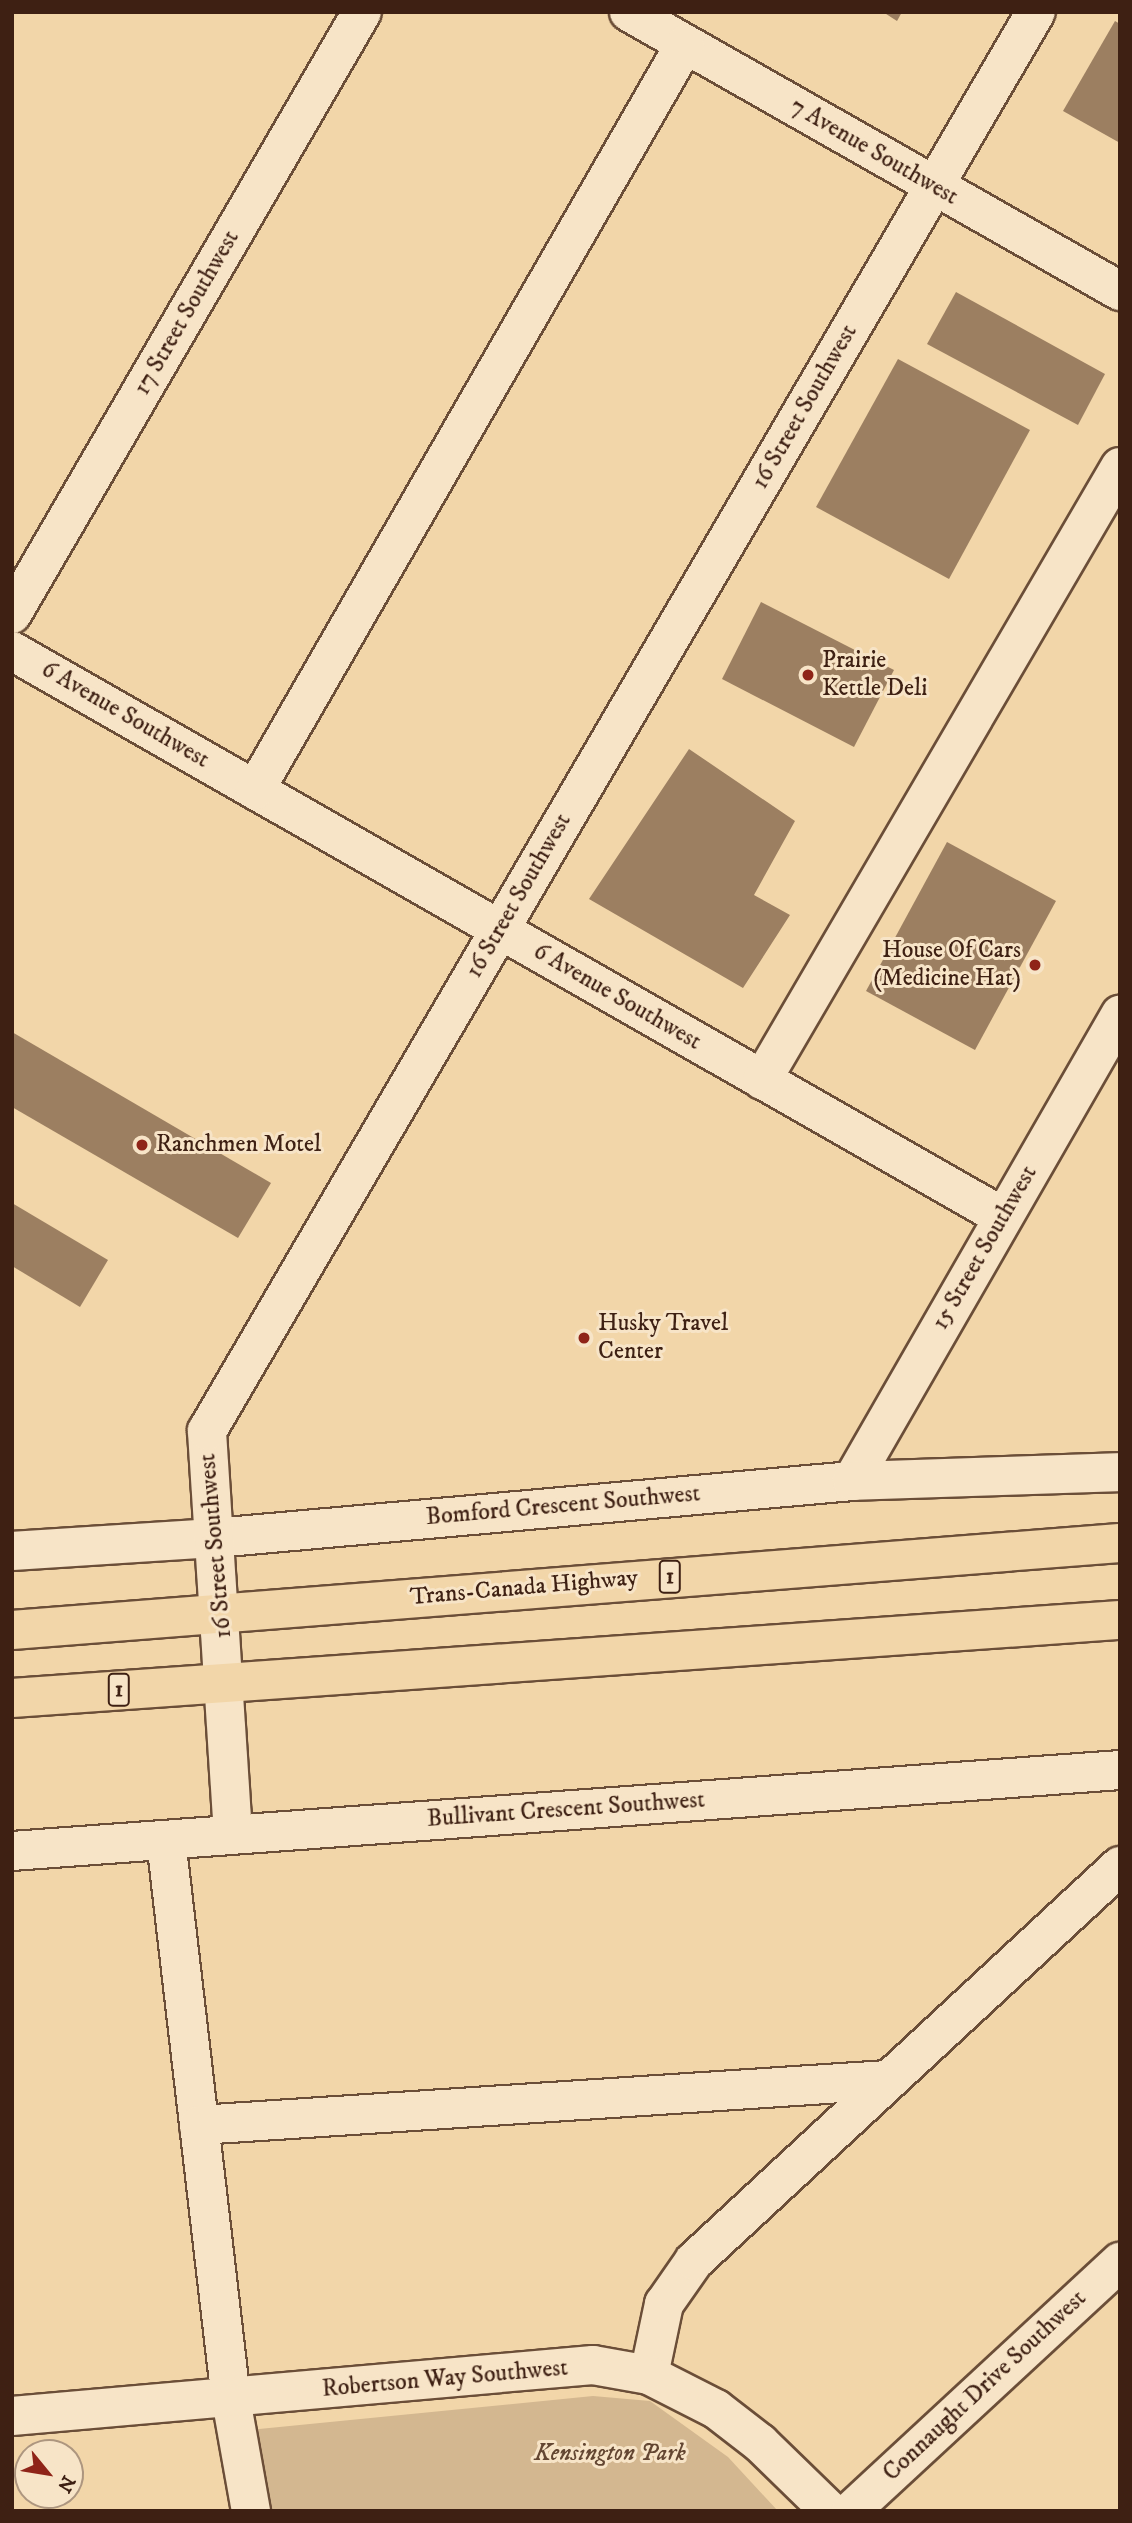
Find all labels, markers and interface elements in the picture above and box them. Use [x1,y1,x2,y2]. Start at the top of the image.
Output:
street label: 7 Avenue Southwest [785,92,963,212]
street label: 17 Street Southwest [128,226,246,400]
street label: 16 Street Southwest [746,320,864,494]
place label: Prairie Kettle Deli [822,647,927,703]
street label: 6 Avenue Southwest [36,655,214,775]
marker: Prairie Kettle Deli [800,667,816,683]
street label: 16 Street Southwest [460,809,578,983]
street label: 6 Avenue Southwest [528,937,706,1057]
place label: House Of Cars (Medicine Hat) [873,937,1021,993]
marker: House Of Cars (Medicine Hat) [1027,957,1043,973]
place label: Ranchmen Motel [156,1131,321,1159]
marker: Ranchmen Motel [134,1137,150,1153]
street label: 15 Street Southwest [926,1161,1044,1335]
place label: Husky Travel Center [598,1310,728,1366]
marker: Husky Travel Center [576,1330,592,1346]
street label: 16 Street Southwest [194,1453,238,1639]
street label: Bomford Crescent Southwest [425,1480,701,1532]
road number: 1 [658,1558,682,1596]
street label: Trans-Canada Highway [409,1564,639,1612]
road number: 1 [107,1670,131,1709]
street label: Bullivant Crescent Southwest [426,1786,706,1834]
street label: Connaught Drive Southwest [878,2284,1092,2488]
street label: Robertson Way Southwest [321,2354,569,2404]
north arrow [14,2439,84,2509]
park label: Kensington Park [534,2440,686,2468]
text: N [52,2471,80,2496]

